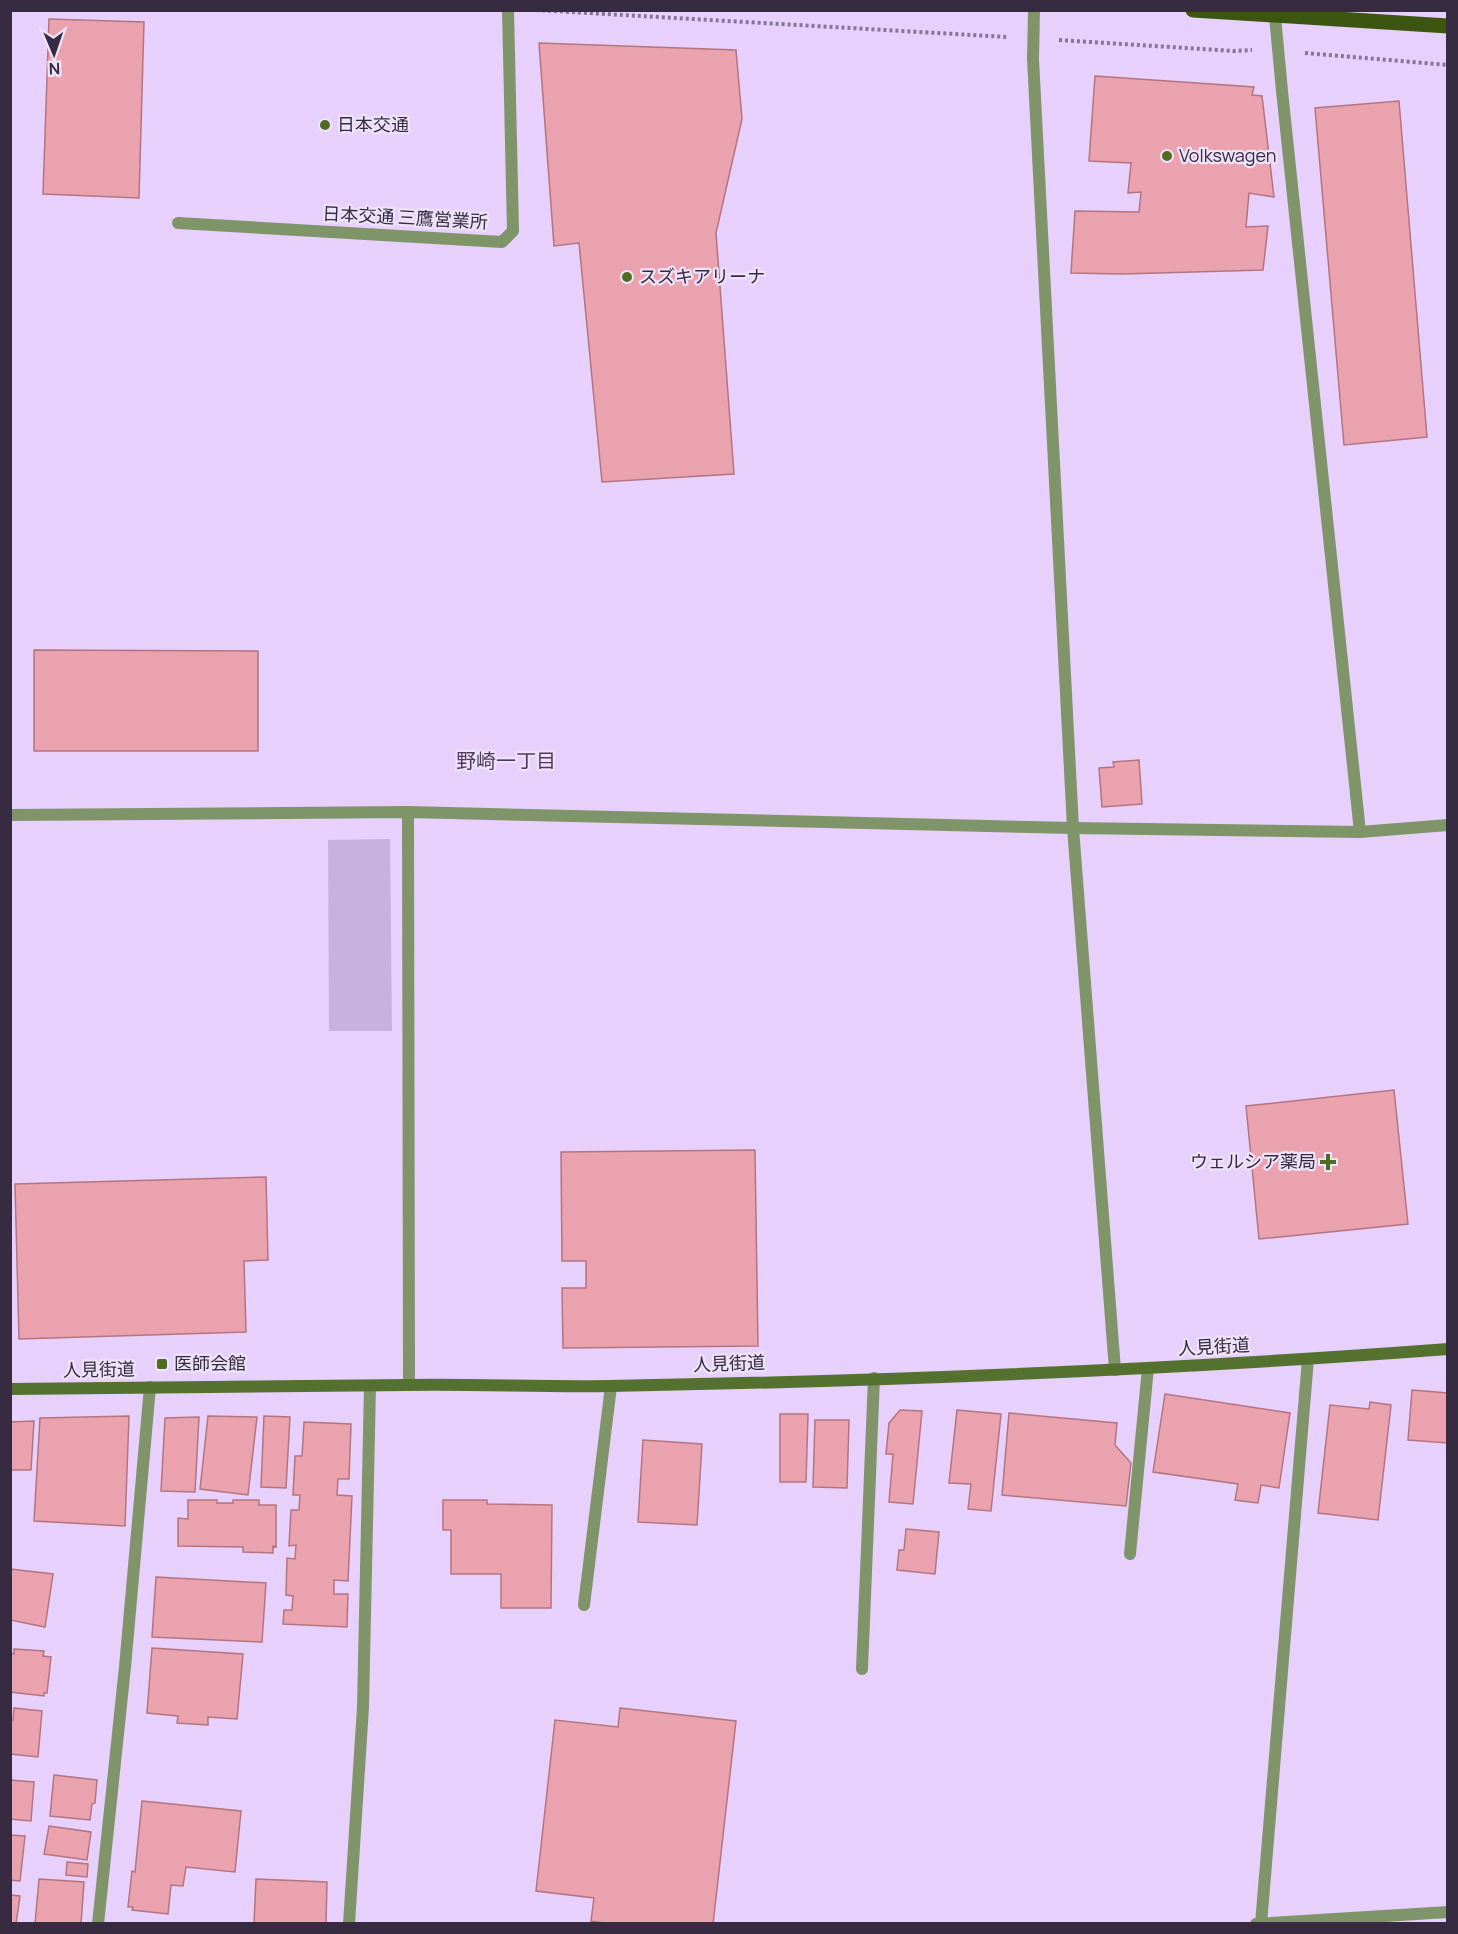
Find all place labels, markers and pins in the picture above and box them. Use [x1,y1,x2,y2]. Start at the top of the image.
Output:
place label: 日本交通 [337,112,409,136]
marker: 日本交通 [318,118,332,132]
place label: Volkswagen [1179,143,1276,167]
marker: Volkswagen [1160,149,1174,163]
place label: スズキアリーナ [639,264,765,288]
marker: スズキアリーナ [620,270,634,284]
place label: ウェルシア薬局 [1190,1149,1316,1173]
marker: ウェルシア薬局 [1321,1155,1335,1169]
place label: 医師会館 [174,1351,246,1375]
marker: 医師会館 [155,1357,169,1371]

